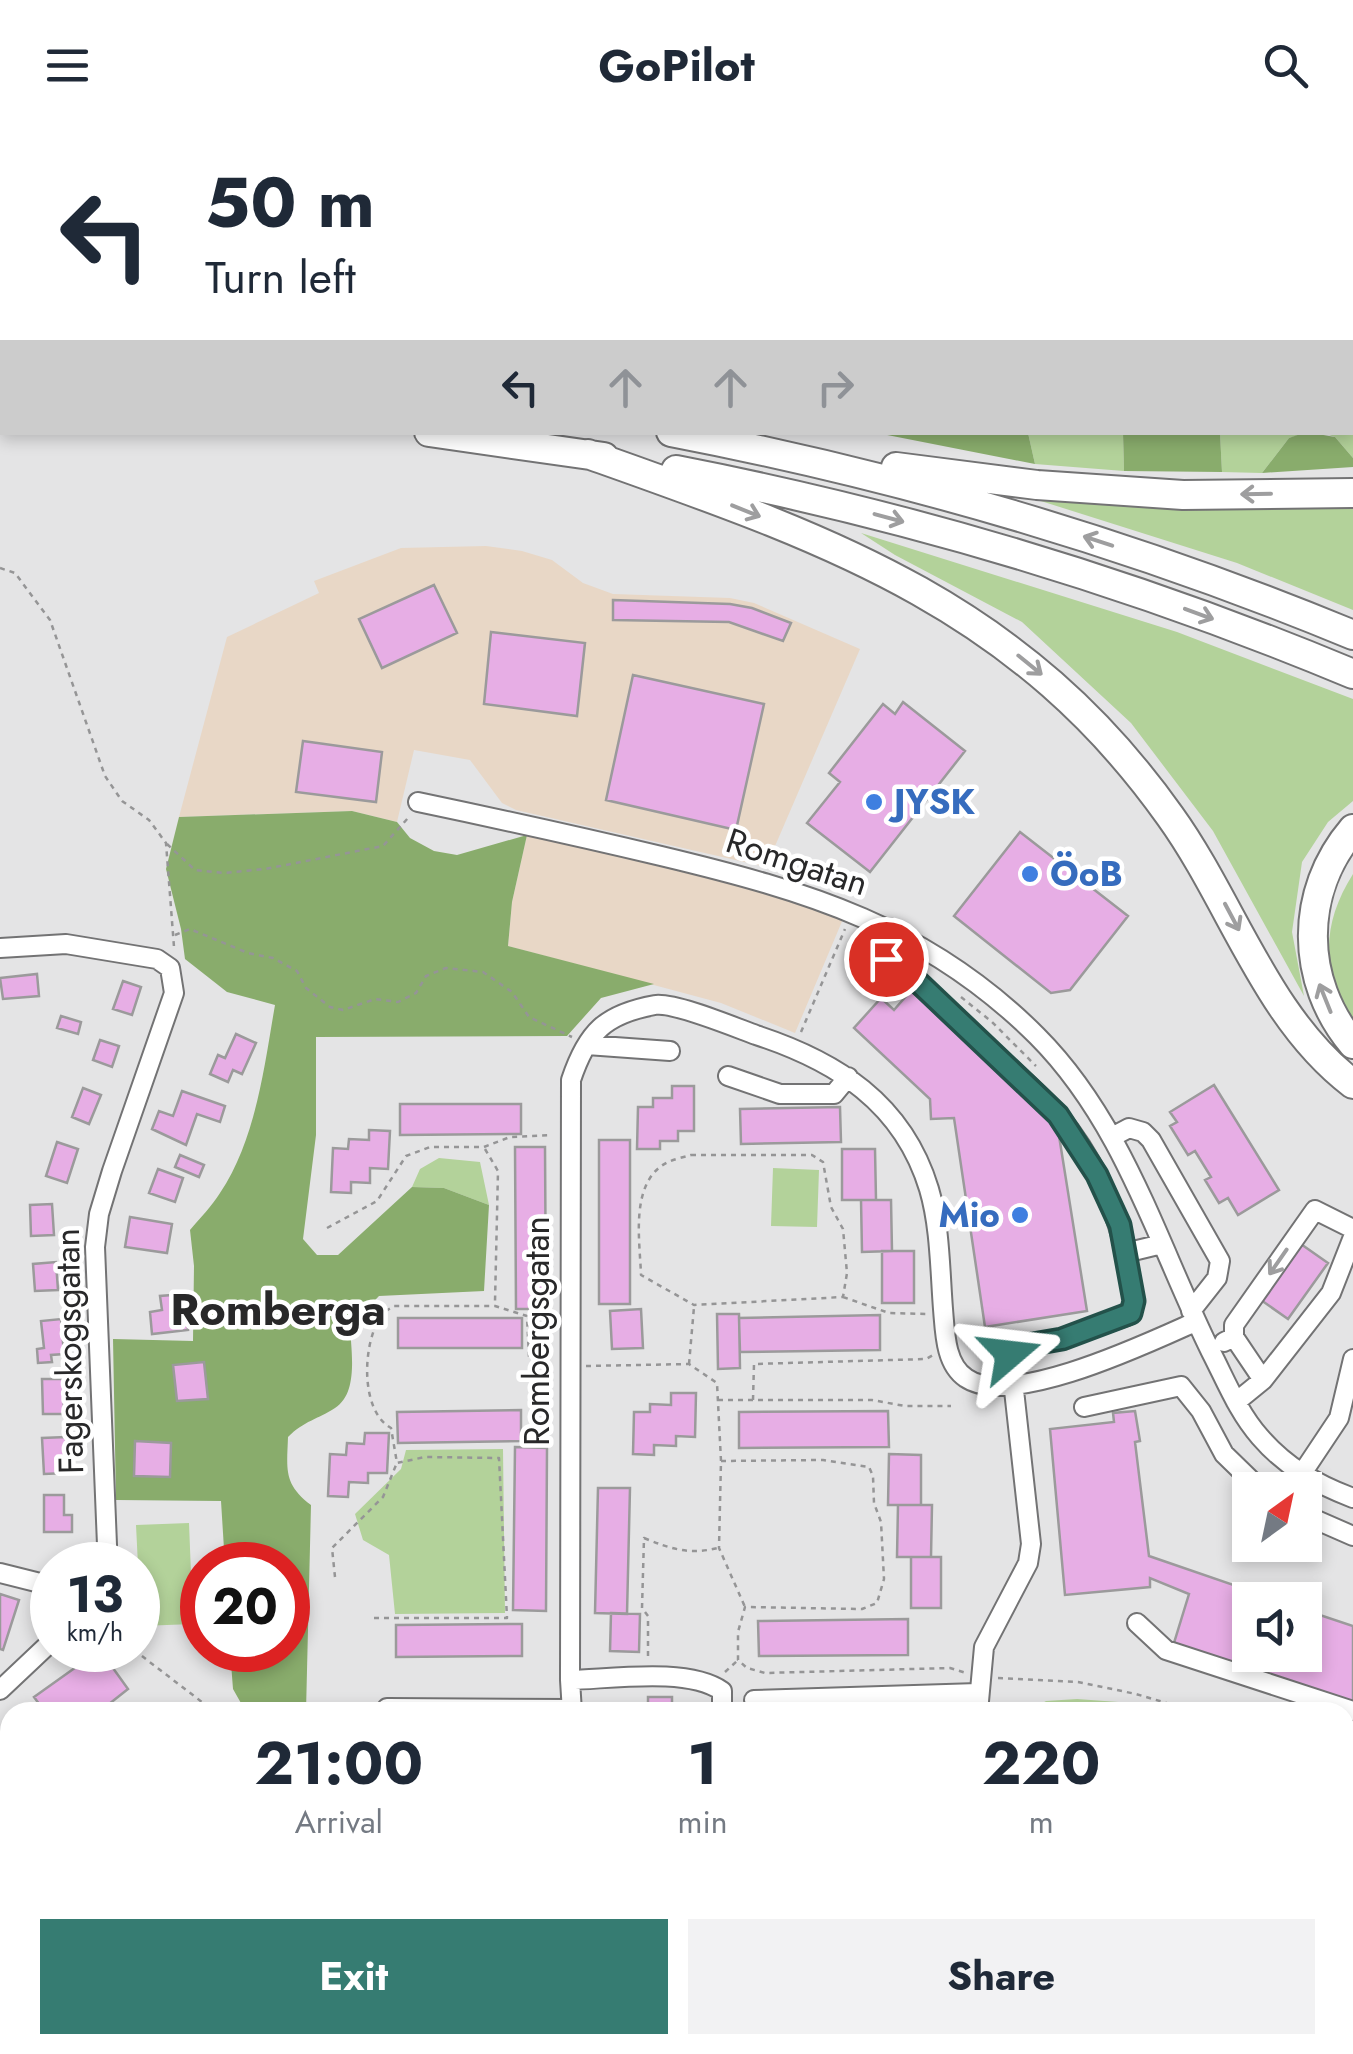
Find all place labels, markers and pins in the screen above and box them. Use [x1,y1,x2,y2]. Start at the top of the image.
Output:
place label: JYSK [888,777,976,827]
marker: JYSK [863,791,885,813]
place label: ÖoB [1050,849,1123,899]
marker: ÖoB [1019,863,1041,885]
pin [844,917,929,1002]
place label: Mio [939,1190,1000,1240]
marker: Mio [1009,1204,1031,1226]

